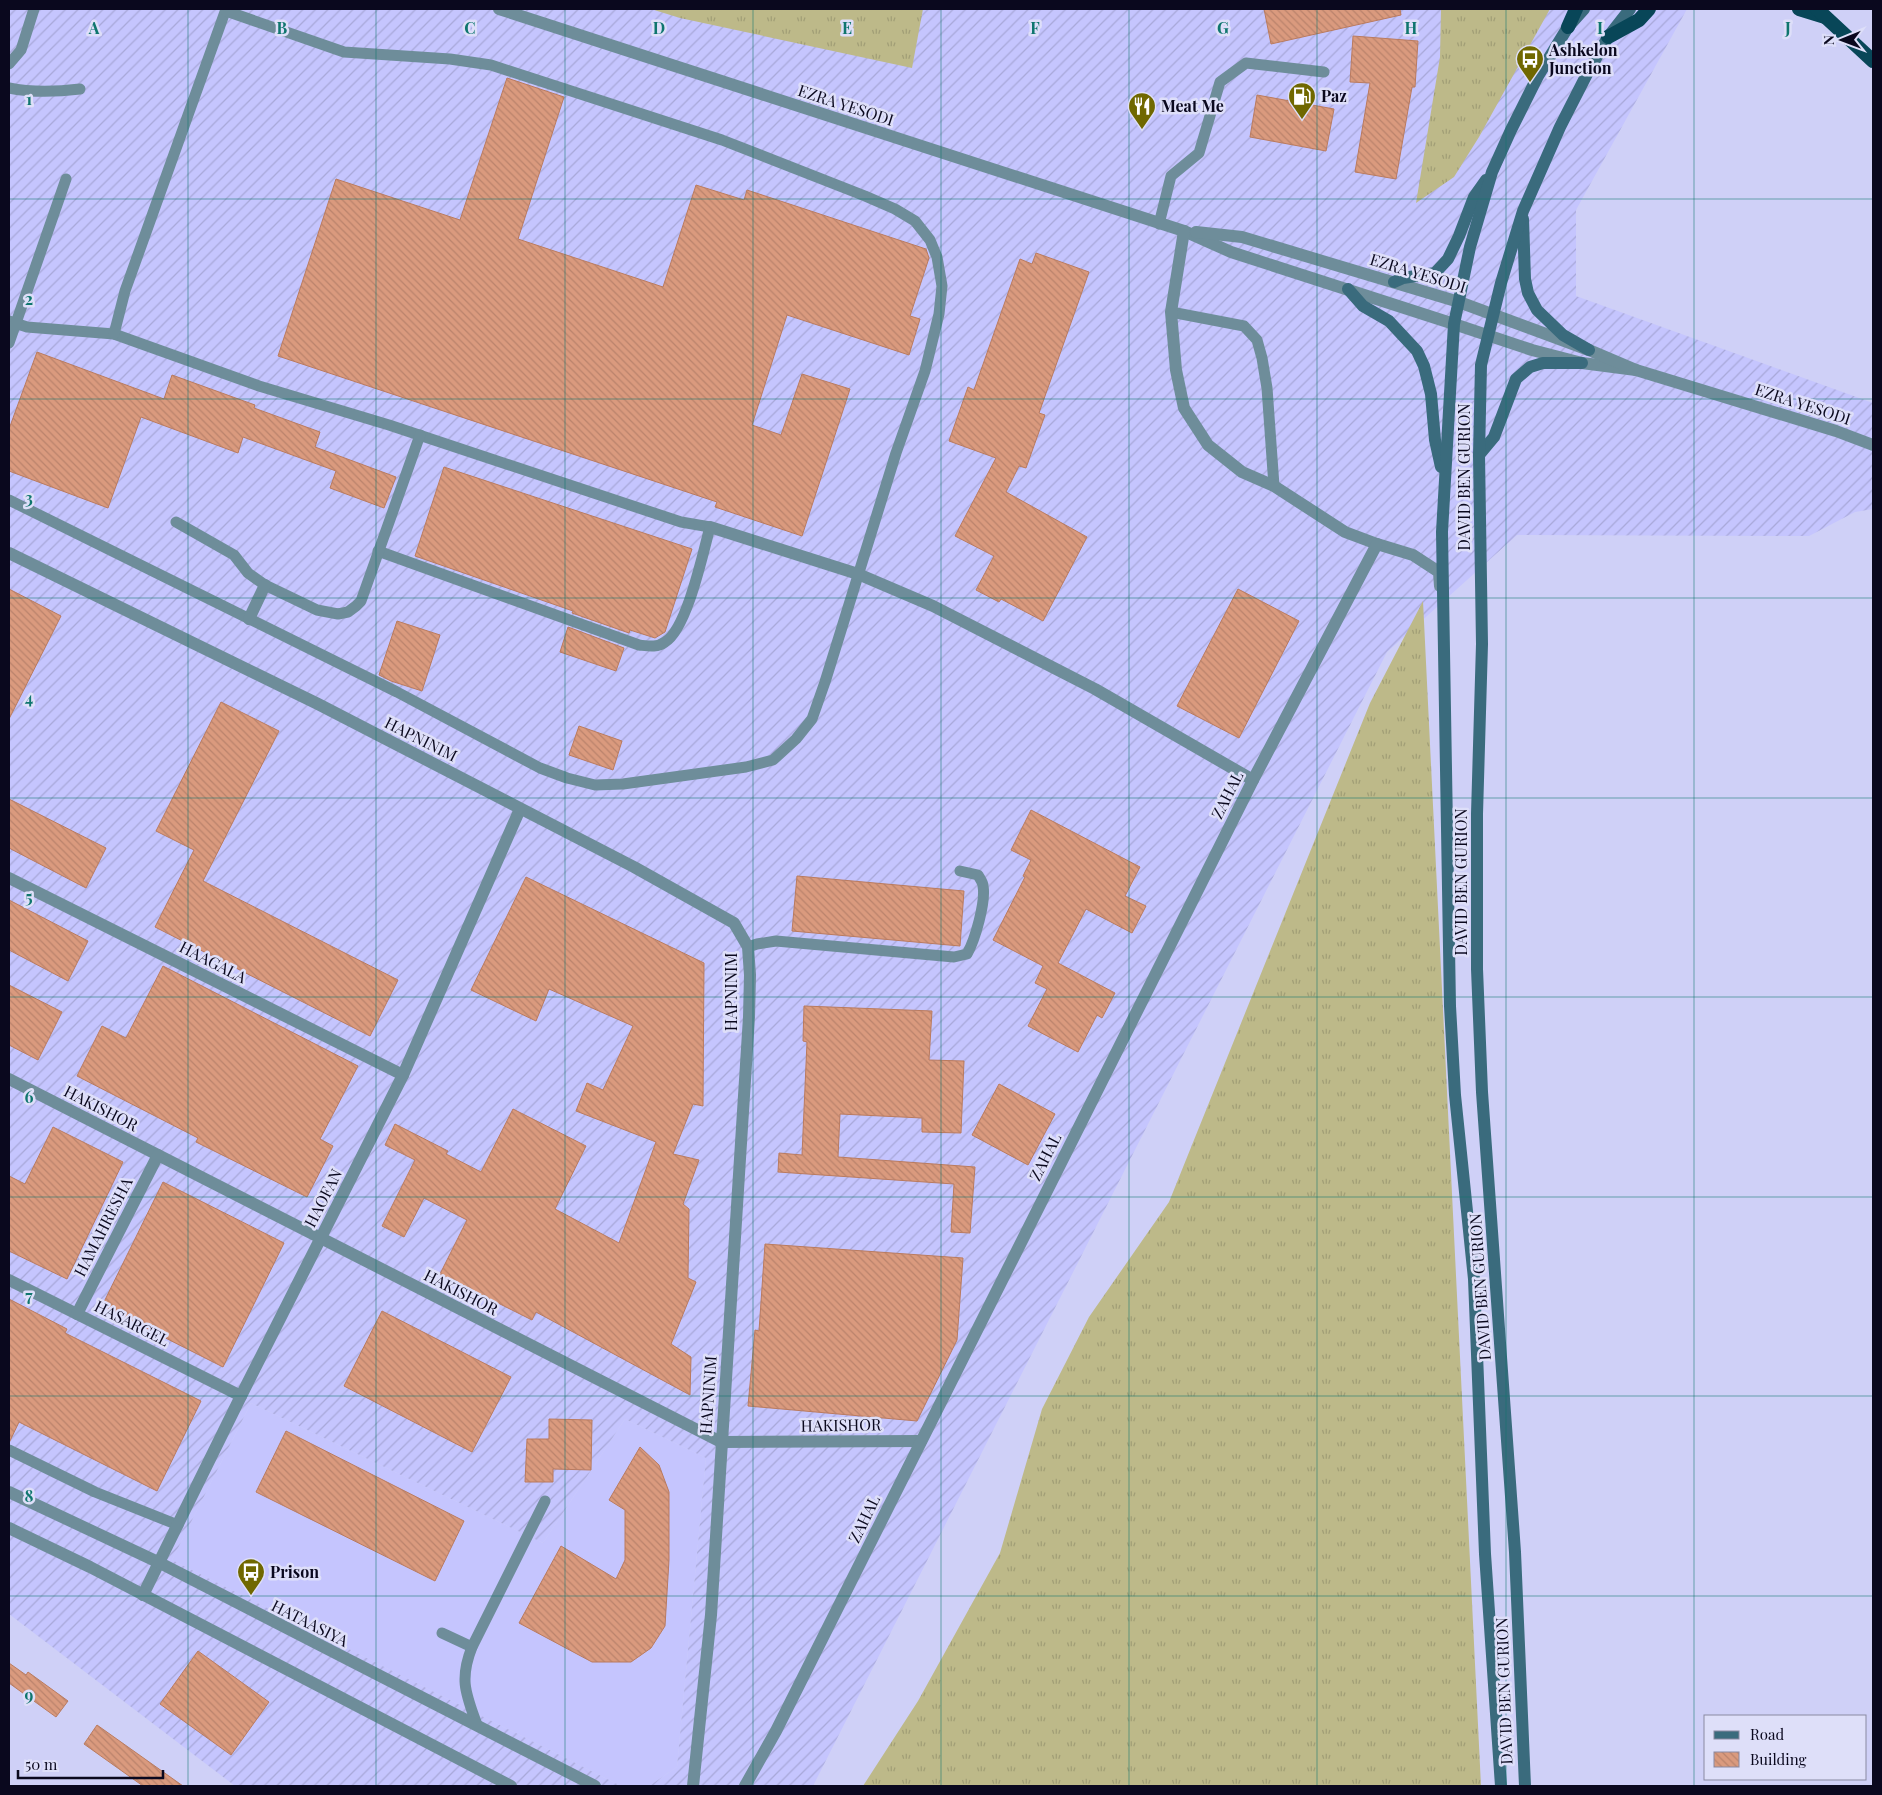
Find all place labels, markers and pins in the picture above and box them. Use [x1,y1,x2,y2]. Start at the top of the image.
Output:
place label: Ashkelon Junction [1548,39,1618,78]
bus stop icon: Ashkelon Junction [1515,44,1545,83]
fuel station icon: Paz [1287,81,1317,120]
place label: Paz [1321,85,1347,106]
restaurant icon: Meat Me [1127,91,1157,130]
place label: Meat Me [1161,95,1224,116]
bus stop icon: Prison [236,1557,266,1596]
place label: Prison [270,1561,319,1582]

